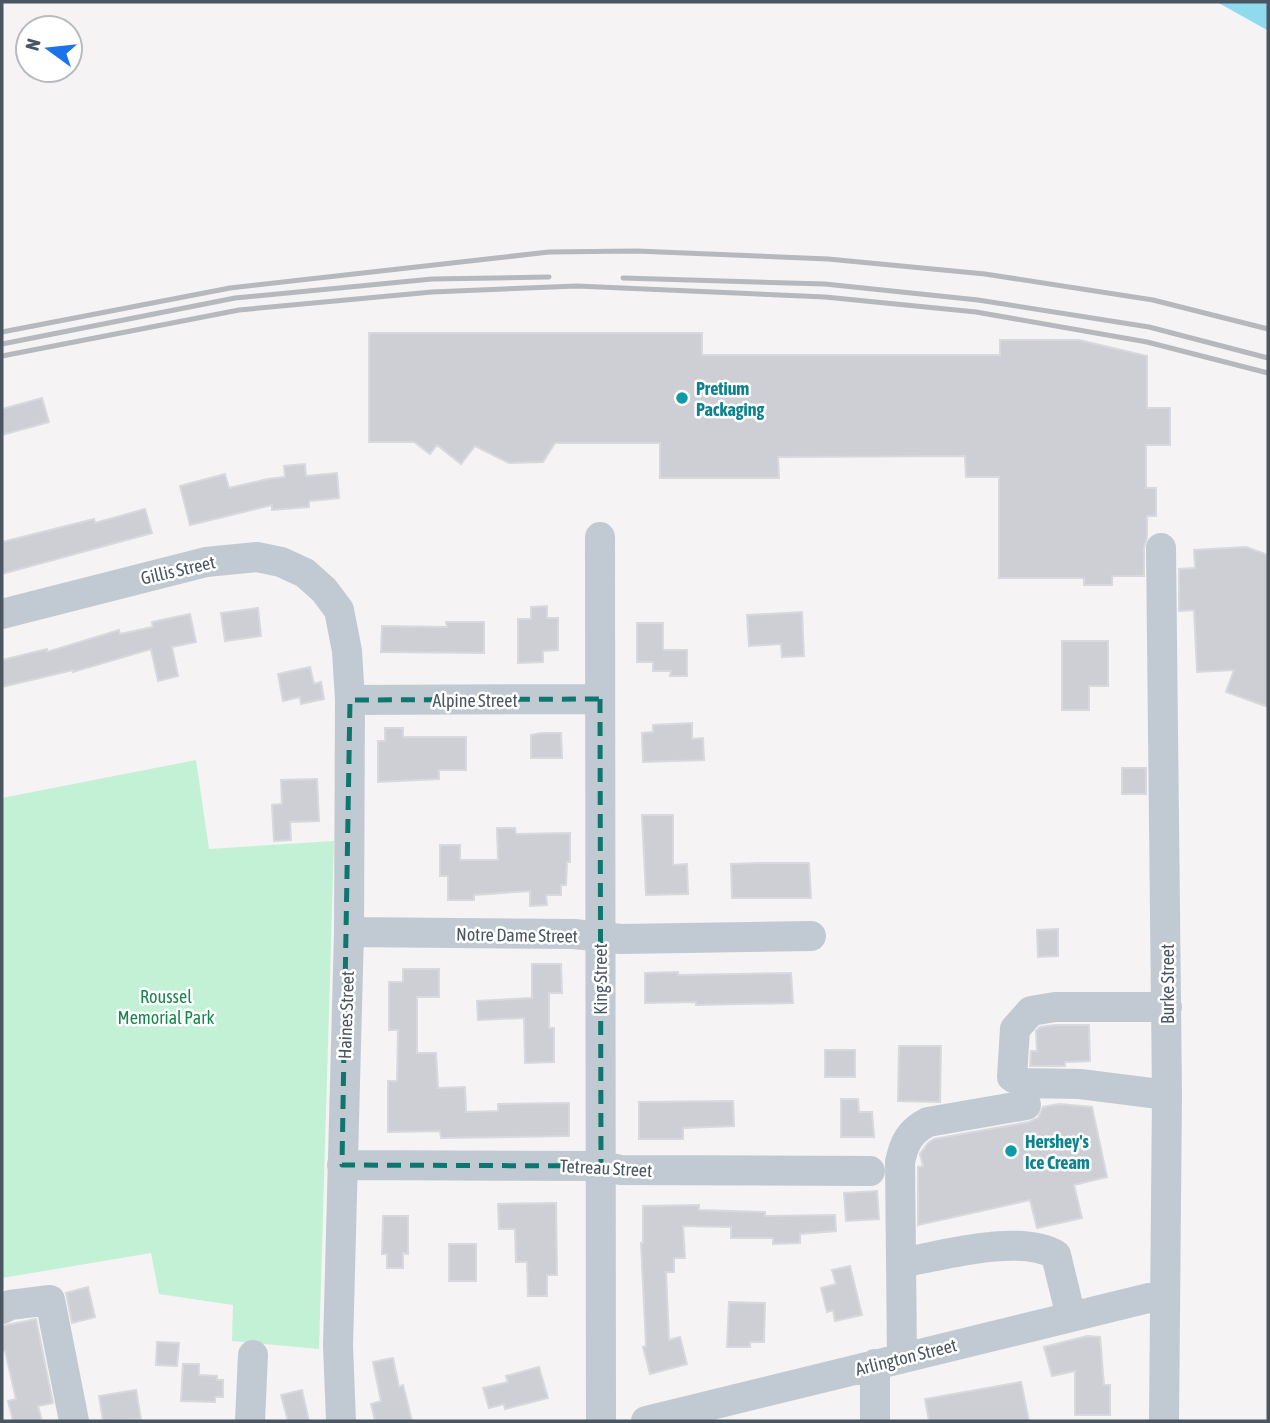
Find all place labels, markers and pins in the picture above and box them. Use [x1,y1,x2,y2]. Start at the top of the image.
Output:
place label: Pretium Packaging [696,378,764,420]
marker: Pretium Packaging [674,390,690,406]
place label: Hershey's Ice Cream [1025,1131,1090,1173]
marker: Hershey's Ice Cream [1003,1143,1019,1159]

